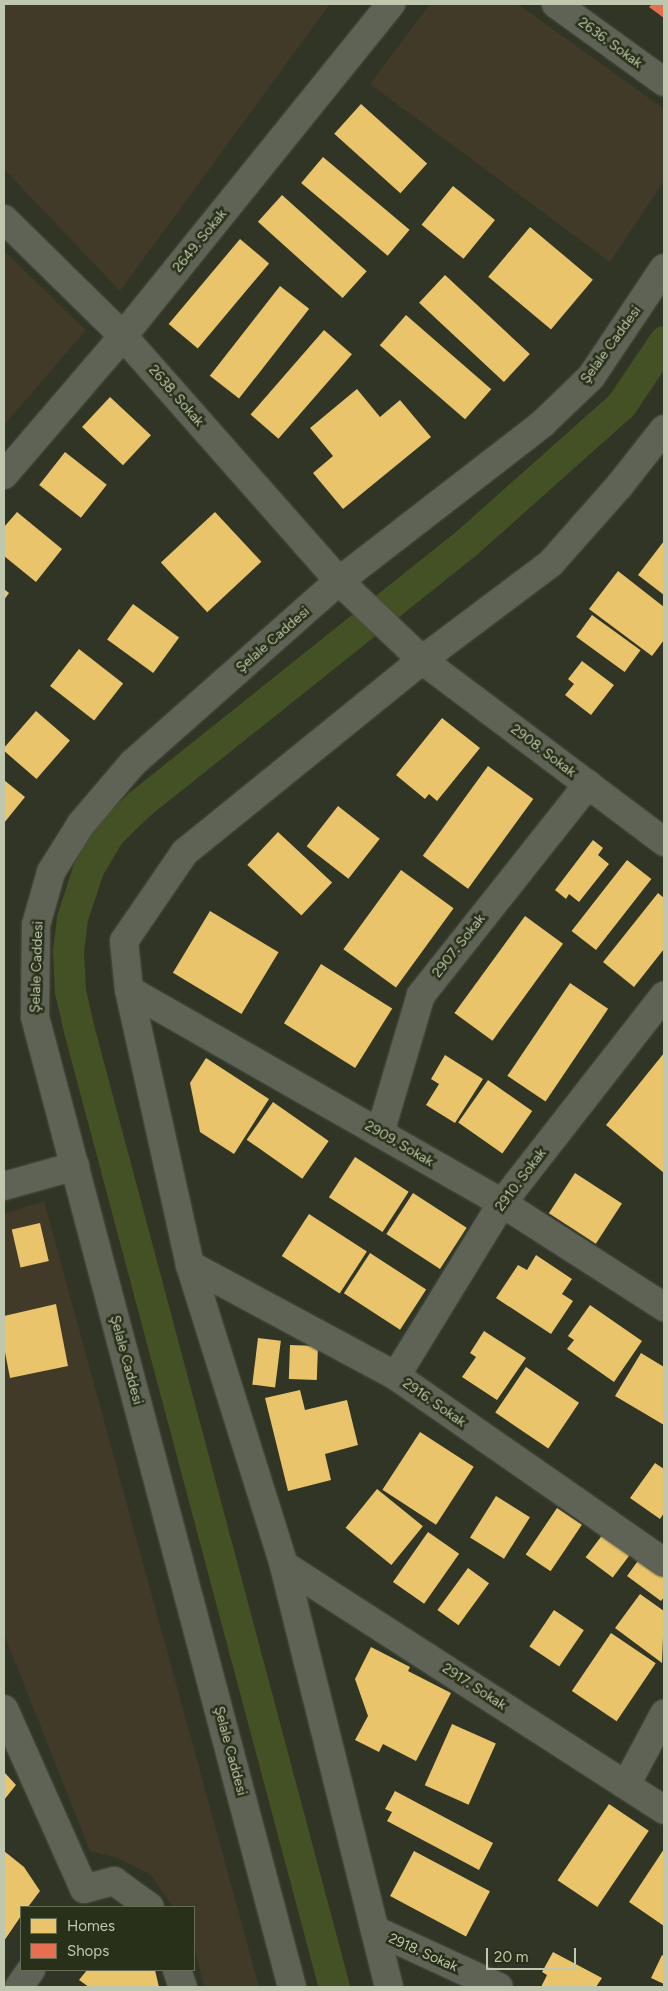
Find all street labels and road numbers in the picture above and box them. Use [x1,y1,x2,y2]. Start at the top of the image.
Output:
street label: 2636. Sokak [575,14,645,72]
street label: 2649. Sokak [170,206,230,276]
street label: Şelale Caddesi [577,303,645,387]
street label: 2638. Sokak [145,362,207,430]
street label: Şelale Caddesi [233,604,313,676]
street label: 2908. Sokak [507,721,579,781]
street label: 2907. Sokak [429,911,489,981]
street label: Şelale Caddesi [27,921,47,1013]
street label: 2909. Sokak [362,1118,436,1170]
street label: 2910. Sokak [492,1145,550,1215]
street label: Şelale Caddesi [106,1314,146,1406]
street label: 2916. Sokak [399,1375,469,1431]
street label: 2917. Sokak [439,1660,509,1714]
street label: Şelale Caddesi [210,1705,250,1797]
street label: 2918. Sokak [386,1930,460,1976]

